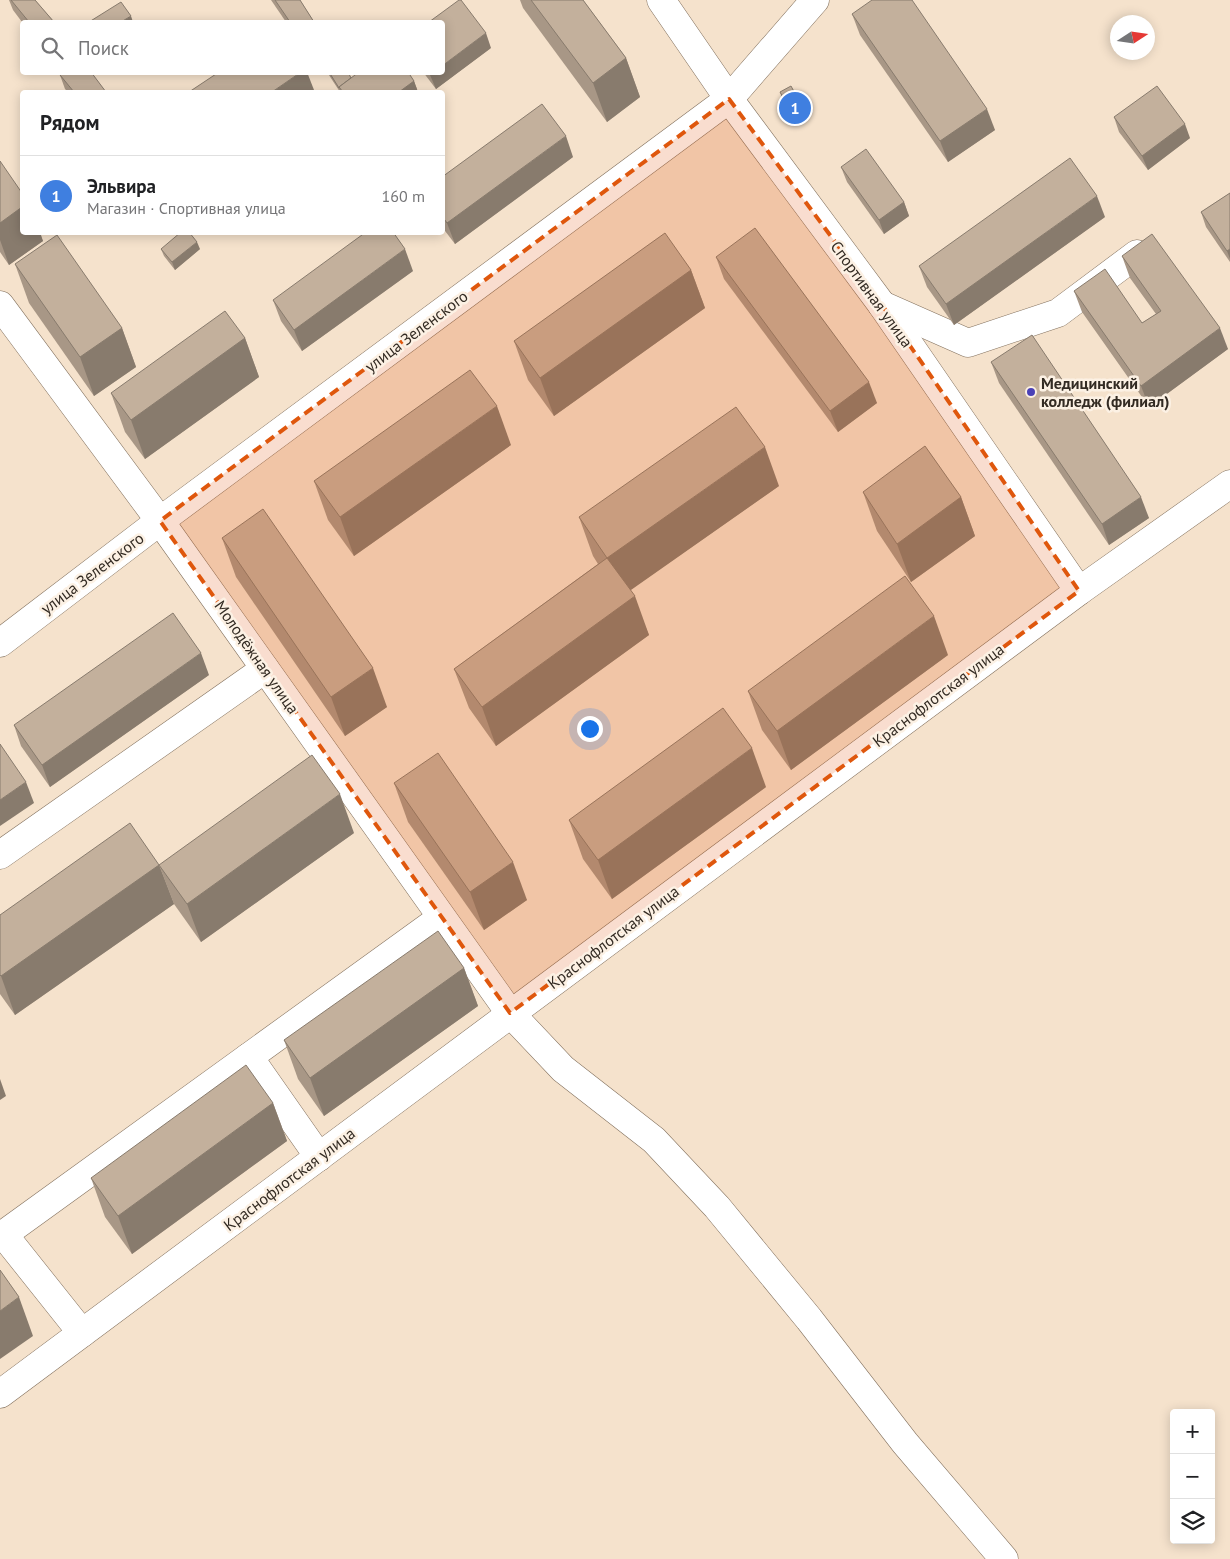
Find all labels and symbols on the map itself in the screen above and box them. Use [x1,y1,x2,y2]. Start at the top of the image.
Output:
north arrow [1110,15,1155,60]
pin: 1 [779,89,811,127]
street label: Спортивная улица [827,237,917,351]
street label: улица Зеленского [361,286,471,376]
place label: Медицинский колледж (филиал) [1041,373,1169,411]
marker: Медицинский колледж (филиал) [1025,386,1037,398]
street label: улица Зеленского [37,528,147,618]
street label: Молодёжная улица [210,596,304,718]
street label: Краснофлотская улица [868,639,1008,751]
your location [577,716,603,742]
street label: Краснофлотская улица [543,881,683,993]
street label: Краснофлотская улица [219,1123,359,1235]

